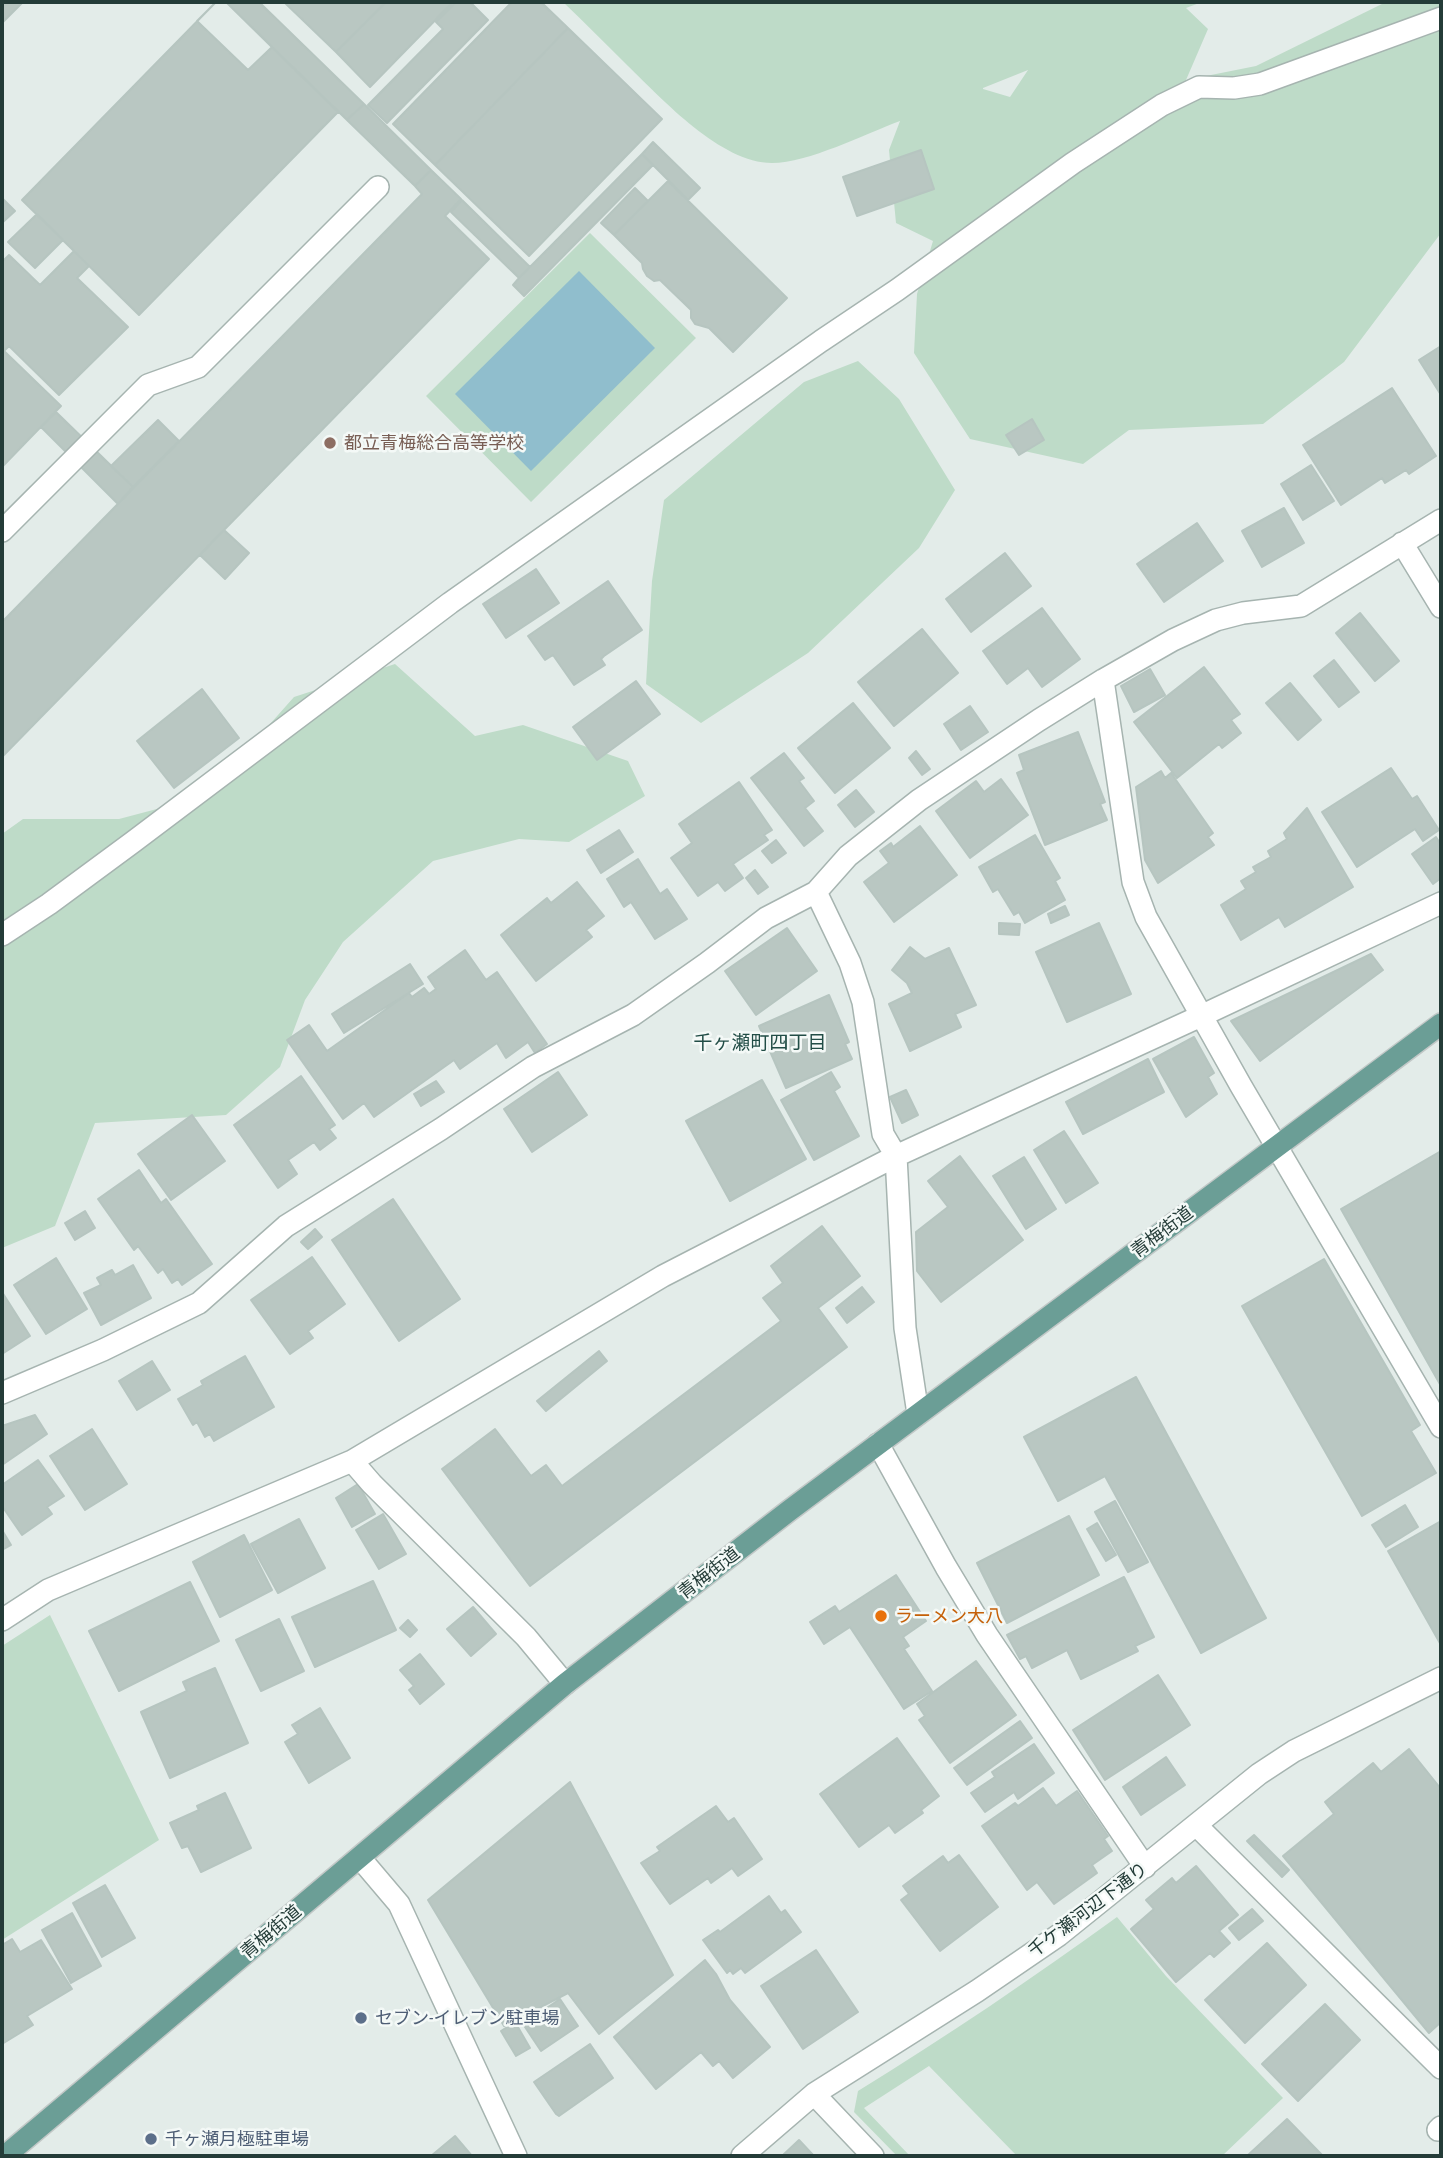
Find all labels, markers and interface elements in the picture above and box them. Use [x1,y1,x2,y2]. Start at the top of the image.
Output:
place label: 都立青梅総合高等学校 [344,432,524,454]
marker: 都立青梅総合高等学校 [322,435,338,451]
district label: 千ヶ瀬町四丁目 [694,1032,826,1054]
street label: 青梅街道 [1127,1202,1197,1262]
street label: 青梅街道 [674,1542,744,1604]
place label: ラーメン大八 [895,1605,1003,1627]
marker: ラーメン大八 [873,1608,889,1624]
street label: 千ケ瀬河辺下通り [1024,1858,1152,1962]
street label: 青梅街道 [236,1901,306,1963]
place label: セブン-イレブン駐車場 [375,2007,559,2029]
marker: セブン-イレブン駐車場 [353,2010,369,2026]
place label: 千ヶ瀬月極駐車場 [165,2128,309,2150]
marker: 千ヶ瀬月極駐車場 [143,2131,159,2147]

